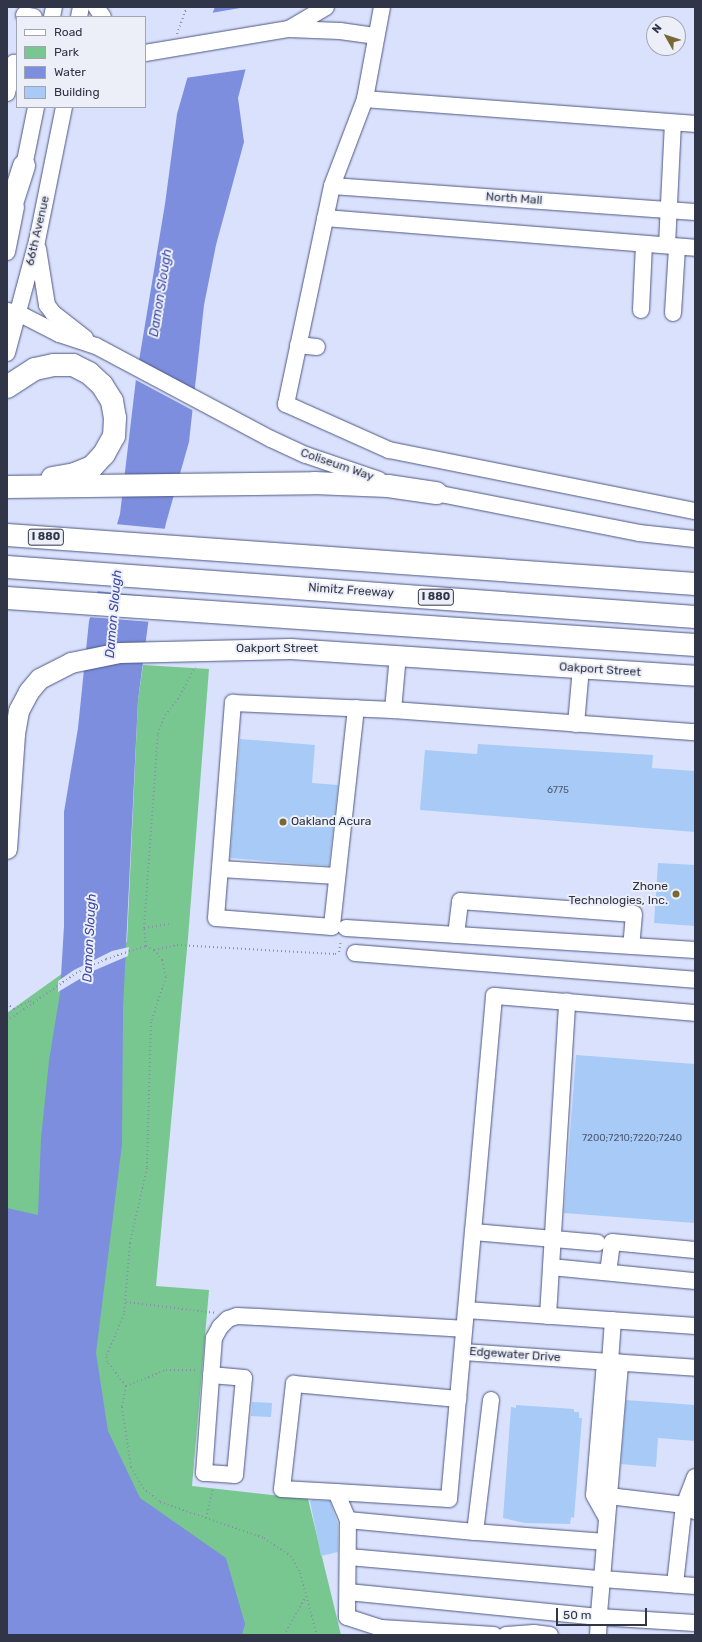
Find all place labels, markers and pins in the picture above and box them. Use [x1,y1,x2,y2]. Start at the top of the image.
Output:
place label: Oakland Acura [291,815,372,829]
marker: Oakland Acura [278,817,288,827]
place label: Zhone Technologies, Inc. [569,880,668,908]
marker: Zhone Technologies, Inc. [671,889,681,899]

